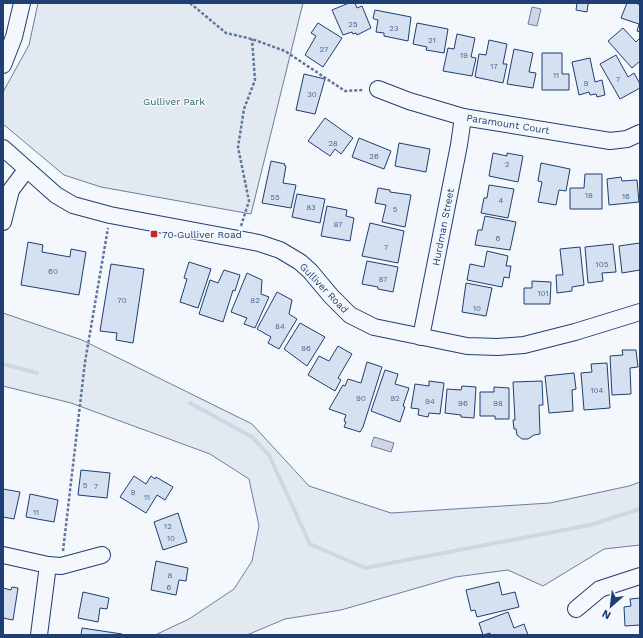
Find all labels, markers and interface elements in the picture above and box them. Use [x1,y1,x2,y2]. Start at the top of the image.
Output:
house number: 25 [348,20,358,29]
house number: 23 [389,24,399,33]
house number: 21 [428,36,436,45]
house number: 27 [320,45,329,54]
house number: 19 [460,51,468,60]
house number: 17 [490,62,498,71]
house number: 11 [553,71,559,80]
house number: 7 [616,75,621,84]
house number: 9 [584,79,589,88]
house number: 30 [307,90,317,99]
park label: Gulliver Park [143,96,205,107]
street label: Paramount Court [466,112,551,136]
house number: 28 [328,139,338,148]
house number: 26 [369,152,379,161]
house number: 2 [505,160,510,169]
street label: Hurdman Street [430,187,456,267]
house number: 18 [585,191,593,200]
house number: 16 [622,192,630,201]
house number: 55 [270,193,280,202]
house number: 4 [499,196,504,205]
house number: 83 [306,203,316,212]
house number: 5 [393,205,398,214]
house number: 87 [333,220,343,229]
marker: 70 Gulliver Road [149,229,159,239]
place label: 70 Gulliver Road [162,229,242,240]
house number: 6 [496,234,501,243]
house number: 7 [384,243,389,252]
house number: 105 [596,260,609,269]
street label: Gulliver Road [298,261,350,315]
house number: 60 [48,267,58,276]
house number: 87 [378,275,388,284]
house number: 101 [537,289,549,298]
house number: 70 [117,296,127,305]
house number: 82 [250,296,260,305]
house number: 10 [473,304,481,313]
house number: 84 [275,322,285,331]
house number: 86 [301,344,311,353]
house number: 104 [591,386,604,395]
house number: 90 [356,394,366,403]
house number: 92 [390,394,400,403]
house number: 94 [425,397,435,406]
house number: 96 [458,399,468,408]
house number: 98 [493,399,503,408]
house number: 5 [83,481,88,490]
house number: 7 [94,482,99,491]
house number: 9 [131,488,136,497]
house number: 11 [144,493,150,502]
house number: 11 [33,508,39,517]
house number: 12 [164,522,172,531]
house number: 10 [167,534,175,543]
house number: 8 [168,571,173,580]
house number: 6 [167,583,172,592]
north arrow [591,586,631,626]
text: N [600,607,613,622]

